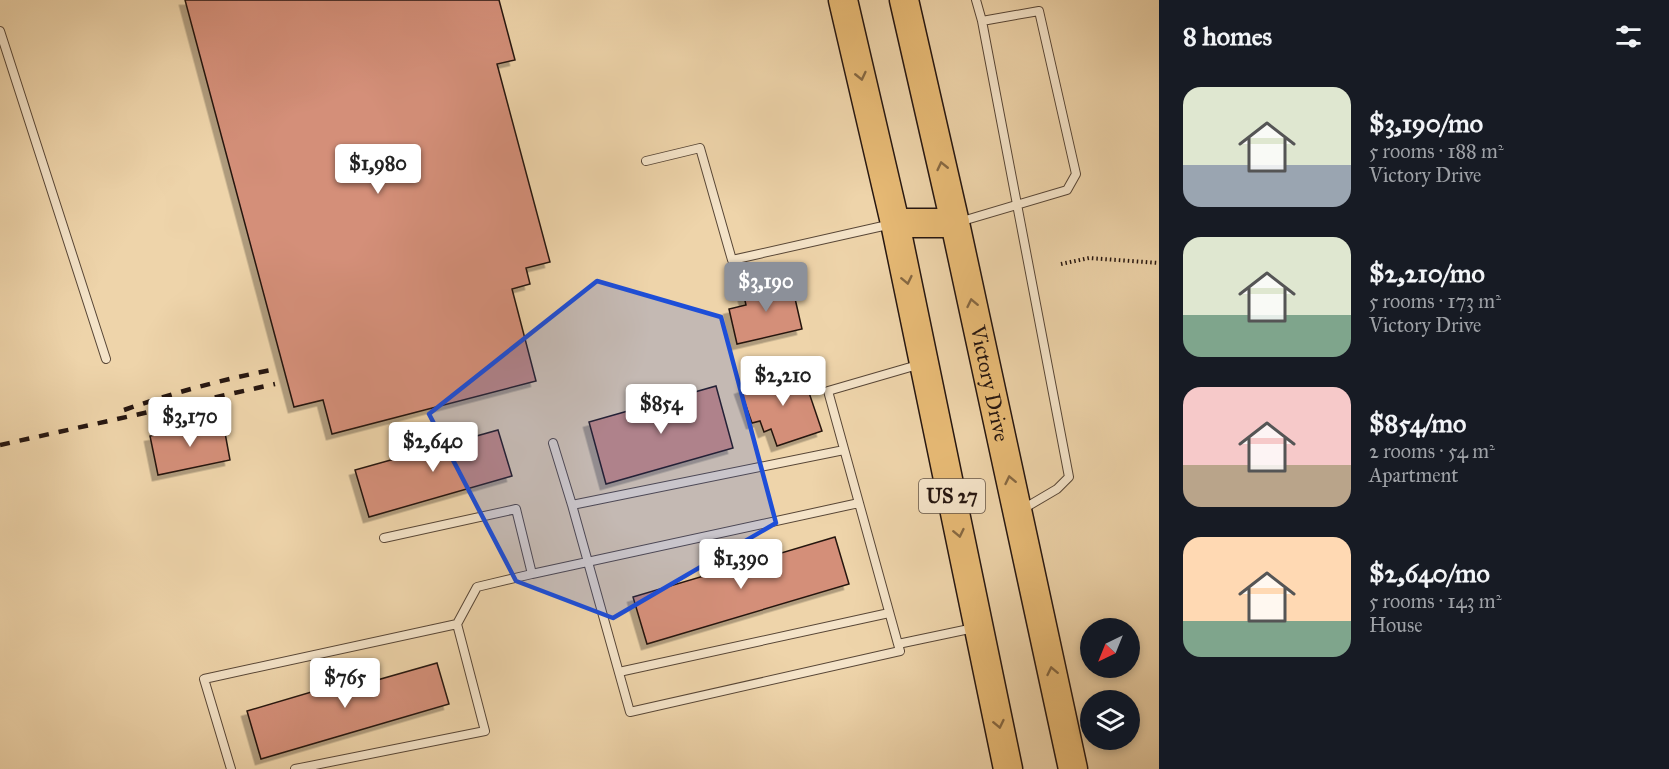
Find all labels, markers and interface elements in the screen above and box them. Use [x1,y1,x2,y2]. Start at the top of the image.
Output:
text: 8 homes [1183,20,1272,52]
icon: filters [1612,20,1645,53]
one-way arrow [853,71,866,81]
text: $3,190/mo [1369,107,1483,139]
icon: home [1231,111,1303,183]
text: 5 rooms · 188 m² [1369,139,1504,163]
pin: $1,980 [329,144,427,195]
text: $1,980 [349,151,407,175]
one-way arrow [937,161,950,171]
text: Victory Drive [1369,163,1481,187]
text: $2,210/mo [1369,257,1485,289]
icon: home [1231,261,1303,333]
pin: $3,190 [717,262,815,313]
text: $3,190 [738,269,794,293]
one-way arrow [900,275,913,285]
text: 5 rooms · 173 m² [1369,289,1501,313]
one-way arrow [966,298,979,308]
text: Victory Drive [1369,313,1481,337]
street label: Victory Drive [964,322,1015,444]
pin: $2,210 [734,356,832,407]
text: $2,210 [755,363,811,387]
pin: $854 [625,384,697,435]
text: $854 [640,391,682,415]
pin: $3,170 [141,397,239,448]
text: $3,170 [162,404,218,428]
text: $854/mo [1369,407,1466,439]
icon: home [1231,411,1303,483]
pin: $2,640 [384,422,482,473]
text: $2,640 [403,429,463,453]
text: 2 rooms · 54 m² [1369,439,1495,463]
text: Apartment [1369,463,1458,487]
one-way arrow [1004,476,1017,486]
road number: US 27 [919,479,985,513]
one-way arrow [952,528,965,538]
pin: $1,390 [692,539,790,590]
text: $1,390 [713,546,769,570]
text: $2,640/mo [1369,557,1490,589]
icon: home [1231,561,1303,633]
text: 5 rooms · 143 m² [1369,589,1501,613]
text: House [1369,613,1423,637]
north arrow [1080,618,1140,678]
map controls [1080,618,1140,750]
pin: $765 [309,658,381,709]
text: $765 [324,665,366,689]
one-way arrow [1046,666,1059,676]
button: layers [1080,690,1140,750]
one-way arrow [992,719,1005,729]

